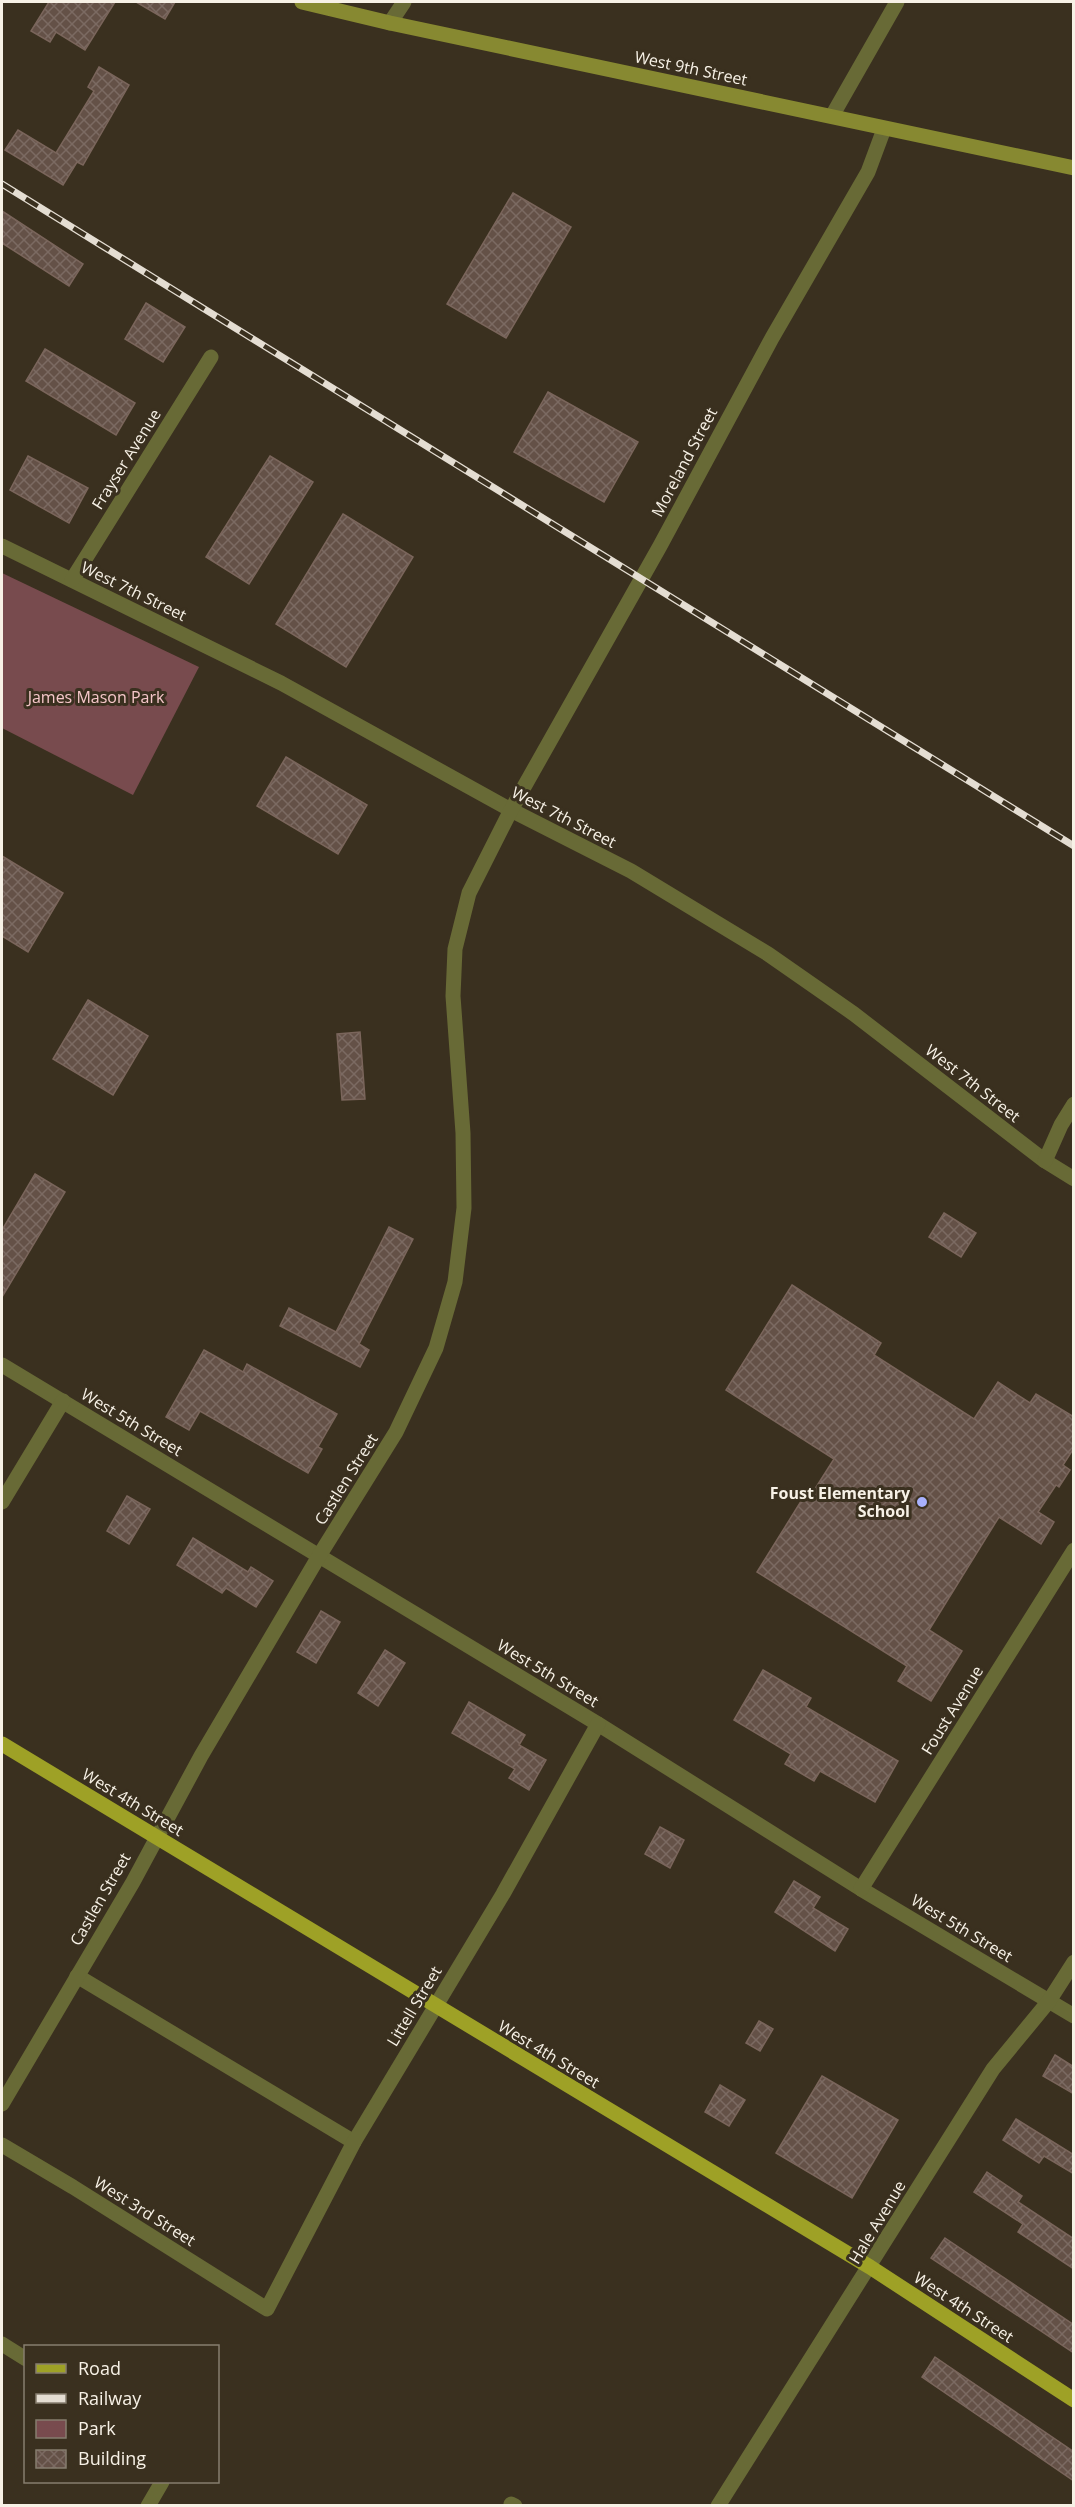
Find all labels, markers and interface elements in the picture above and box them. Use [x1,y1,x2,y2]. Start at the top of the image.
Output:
street label: West 9th Street [633,45,750,91]
street label: Moreland Street [646,403,722,521]
street label: Frayser Avenue [86,405,166,513]
street label: West 7th Street [78,556,191,626]
park label: James Mason Park [26,686,165,708]
street label: West 7th Street [508,781,620,853]
street label: West 7th Street [921,1039,1025,1127]
street label: West 5th Street [77,1383,187,1461]
street label: Castlen Street [309,1429,383,1529]
place label: Foust Elementary School [770,1482,911,1522]
marker: Foust Elementary School [915,1495,929,1509]
street label: West 5th Street [493,1634,603,1712]
street label: Foust Avenue [916,1661,988,1759]
street label: West 4th Street [78,1763,188,1841]
street label: Castlen Street [64,1848,136,1950]
street label: West 5th Street [907,1889,1017,1967]
street label: Littell Street [381,1962,447,2050]
street label: West 4th Street [494,2015,604,2093]
street label: West 3rd Street [90,2171,200,2251]
street label: Hale Avenue [843,2176,911,2268]
street label: West 4th Street [910,2267,1018,2348]
legend [24,2345,219,2483]
text: Road [78,2356,121,2380]
text: Railway [78,2386,142,2410]
text: Park [78,2416,116,2440]
text: Building [78,2446,146,2470]

